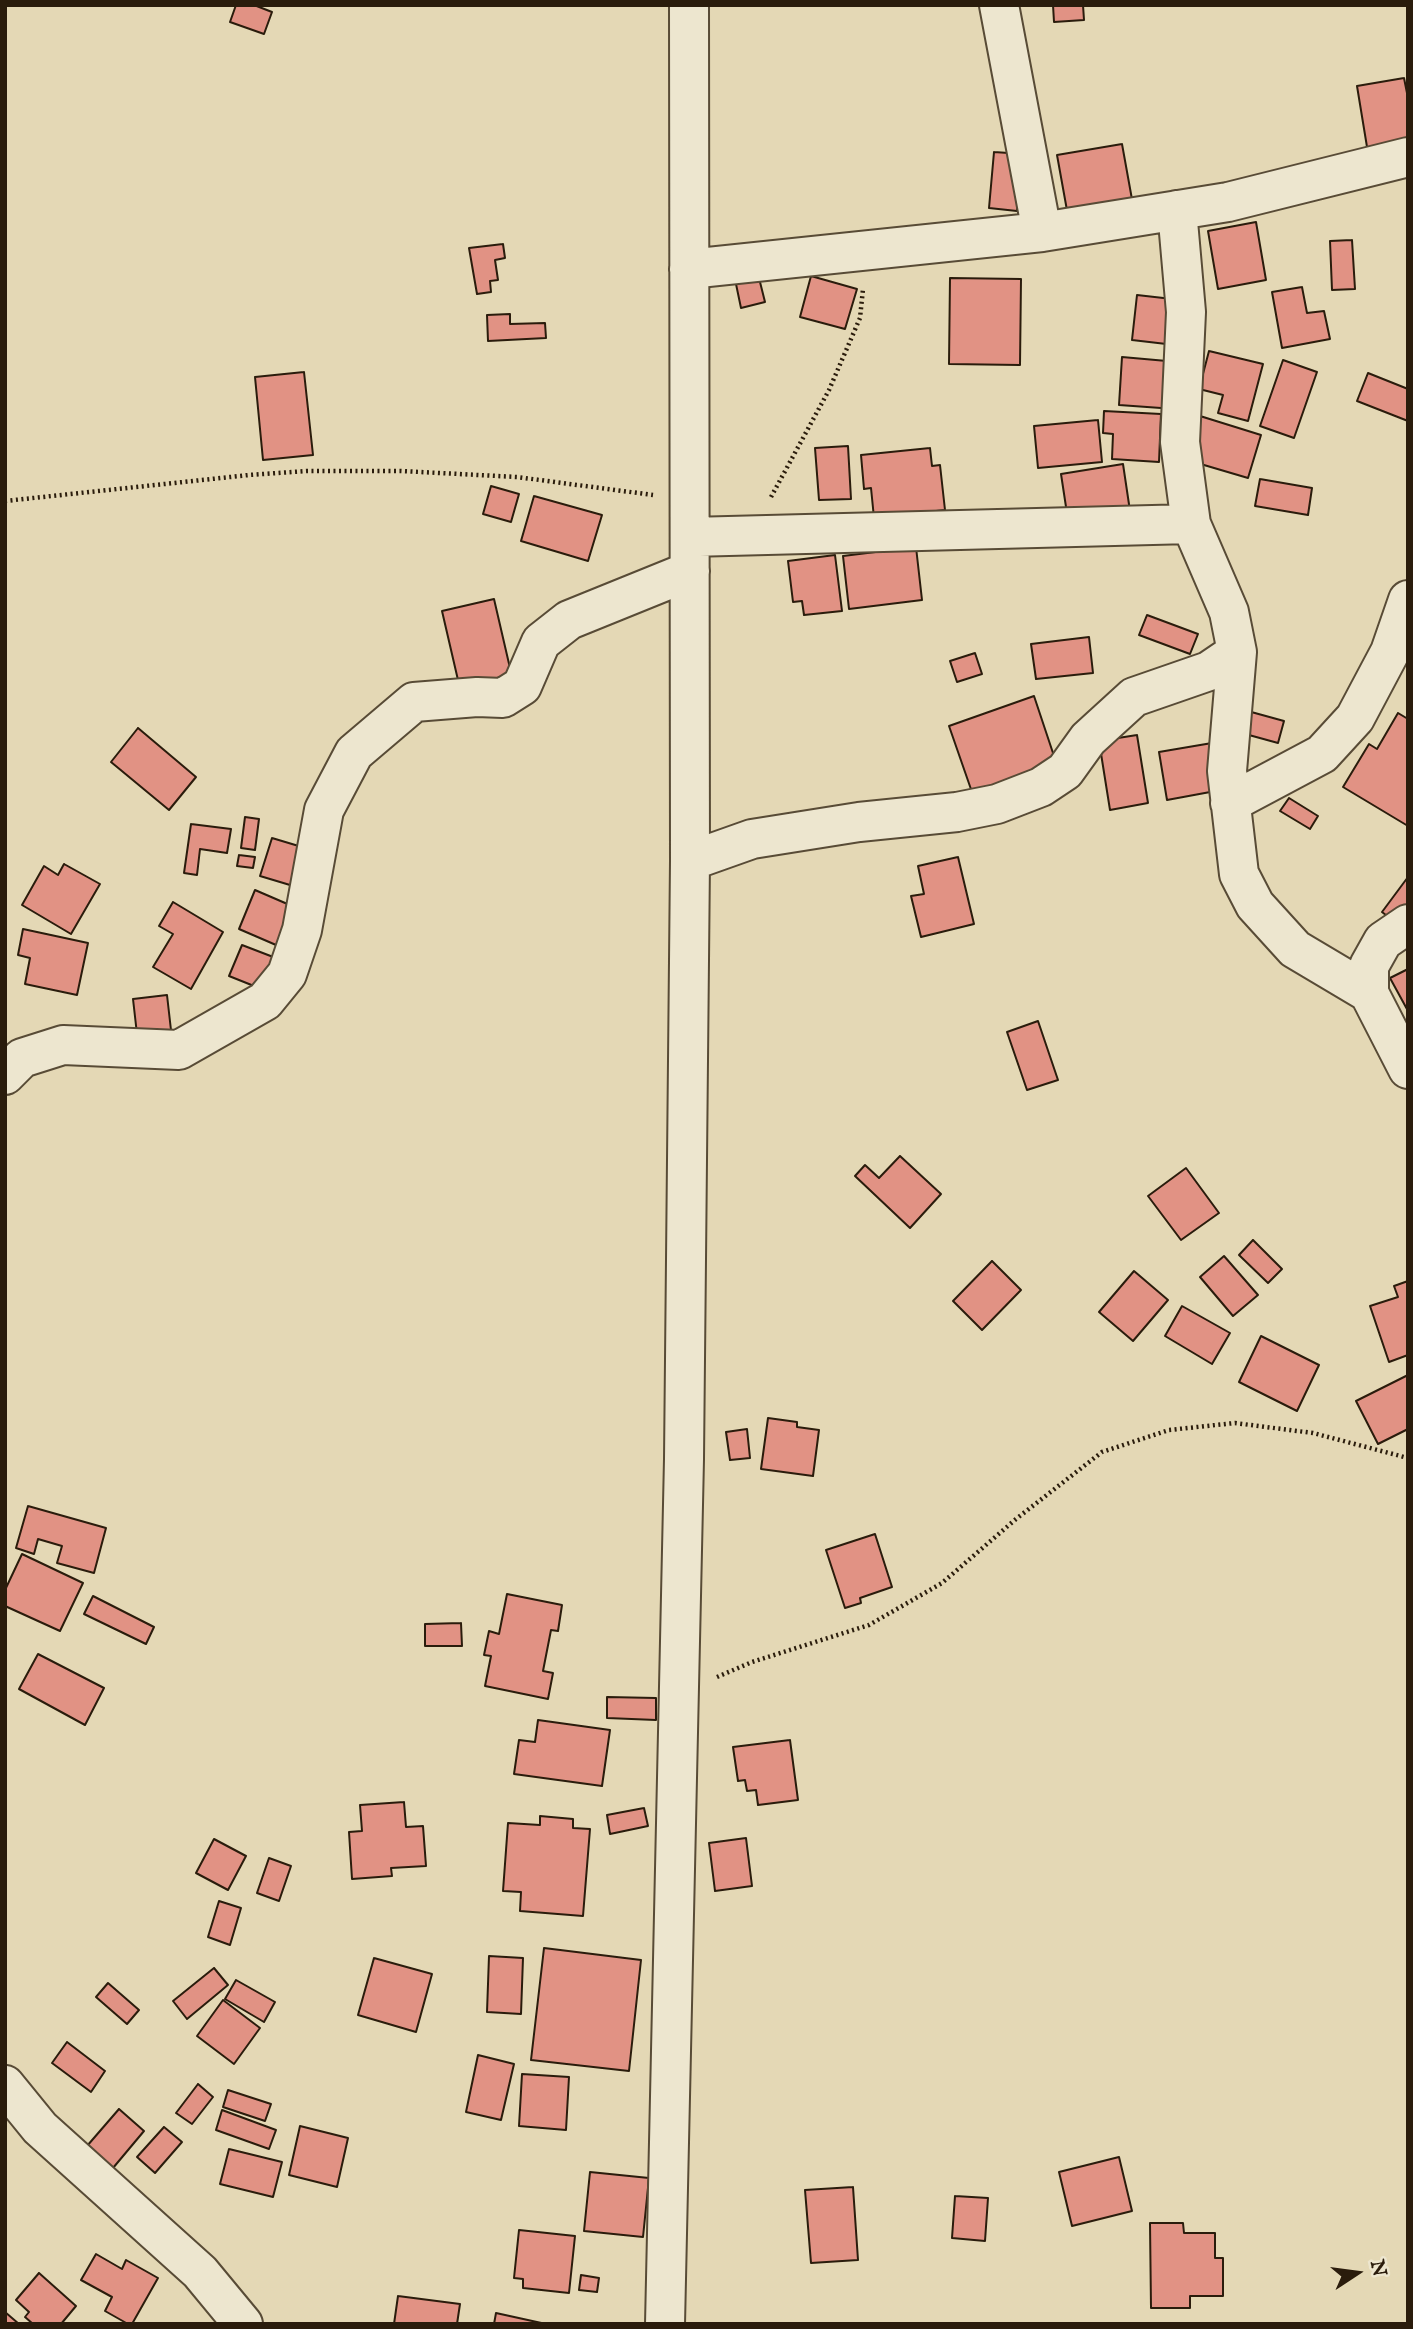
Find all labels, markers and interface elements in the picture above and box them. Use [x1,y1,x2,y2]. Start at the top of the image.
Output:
north arrow [1322,2238,1392,2308]
text: N [1364,2258,1391,2279]

